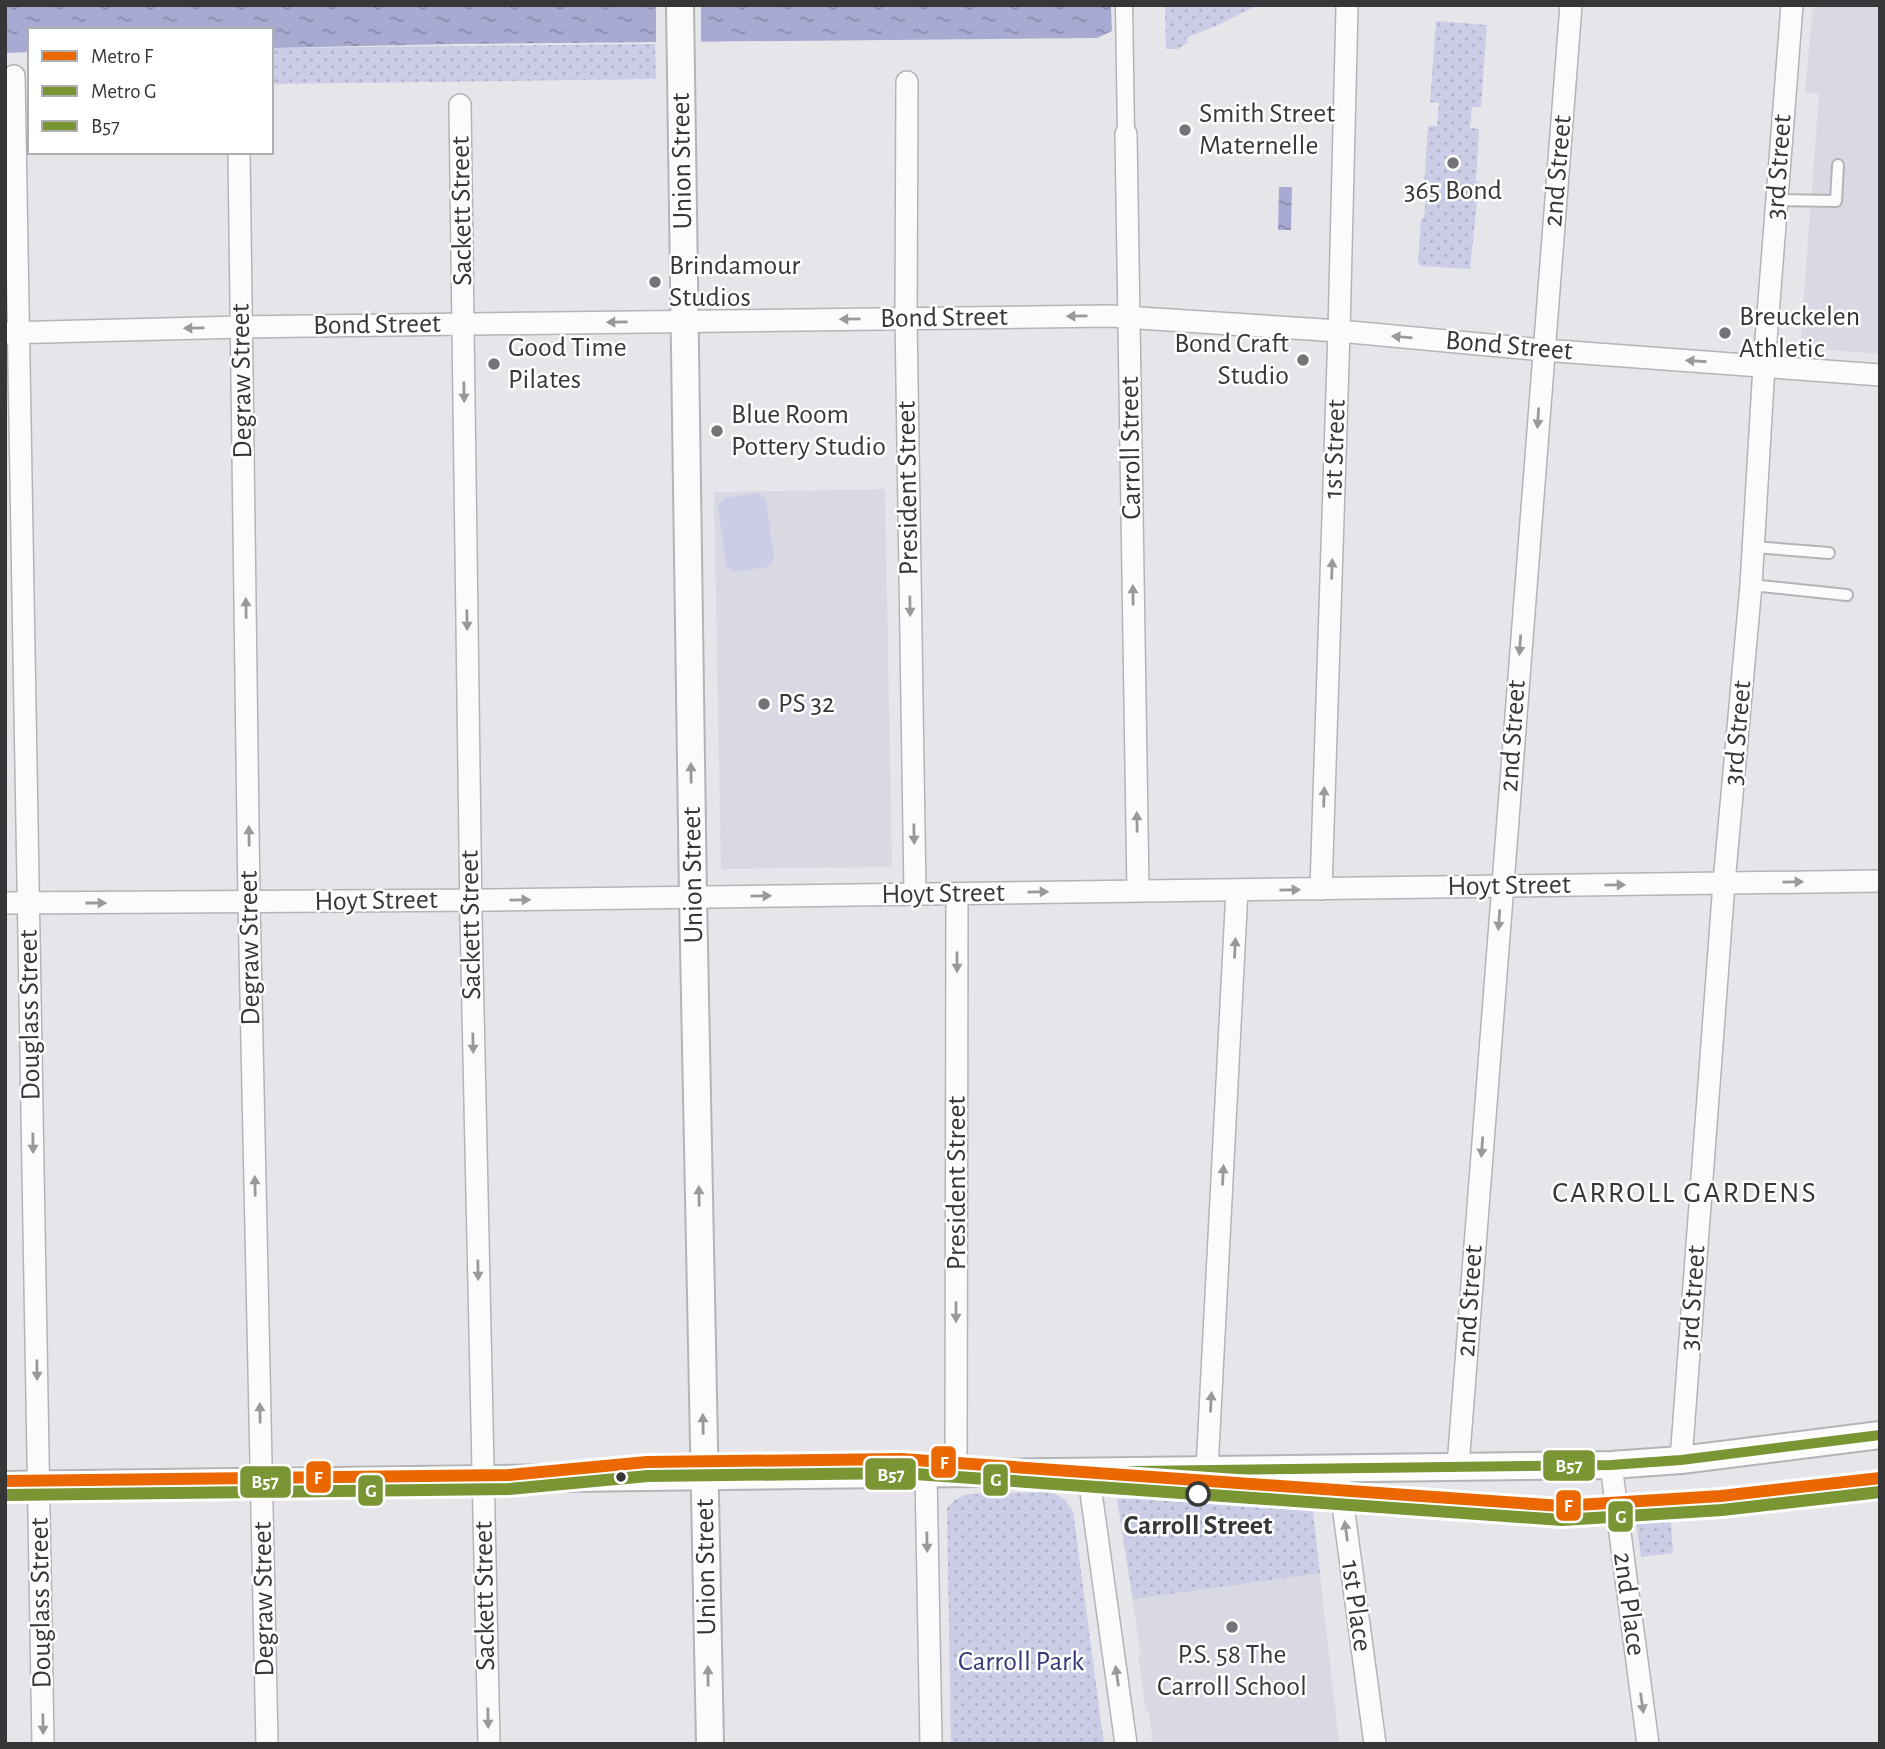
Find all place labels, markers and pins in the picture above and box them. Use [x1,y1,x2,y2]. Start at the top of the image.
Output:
place label: Smith Street Maternelle [1199,100,1335,160]
marker: Smith Street Maternelle [1177,122,1193,138]
marker: 365 Bond [1445,155,1461,171]
place label: 365 Bond [1404,177,1502,205]
place label: Brindamour Studios [669,252,800,312]
marker: Brindamour Studios [647,274,663,290]
place label: Breuckelen Athletic [1739,303,1860,363]
marker: Breuckelen Athletic [1717,325,1733,341]
place label: Bond Craft Studio [1174,330,1289,390]
place label: Good Time Pilates [508,334,627,394]
marker: Bond Craft Studio [1295,352,1311,368]
marker: Good Time Pilates [486,356,502,372]
place label: Blue Room Pottery Studio [731,401,886,461]
marker: Blue Room Pottery Studio [709,423,725,439]
place label: PS 32 [778,690,835,718]
marker: PS 32 [756,696,772,712]
unlabelled marker [614,1470,628,1484]
marker: Carroll Street [1186,1482,1210,1506]
place label: Carroll Street [1123,1512,1273,1540]
marker: P.S. 58 The Carroll School [1224,1619,1240,1635]
place label: P.S. 58 The Carroll School [1157,1641,1307,1701]

